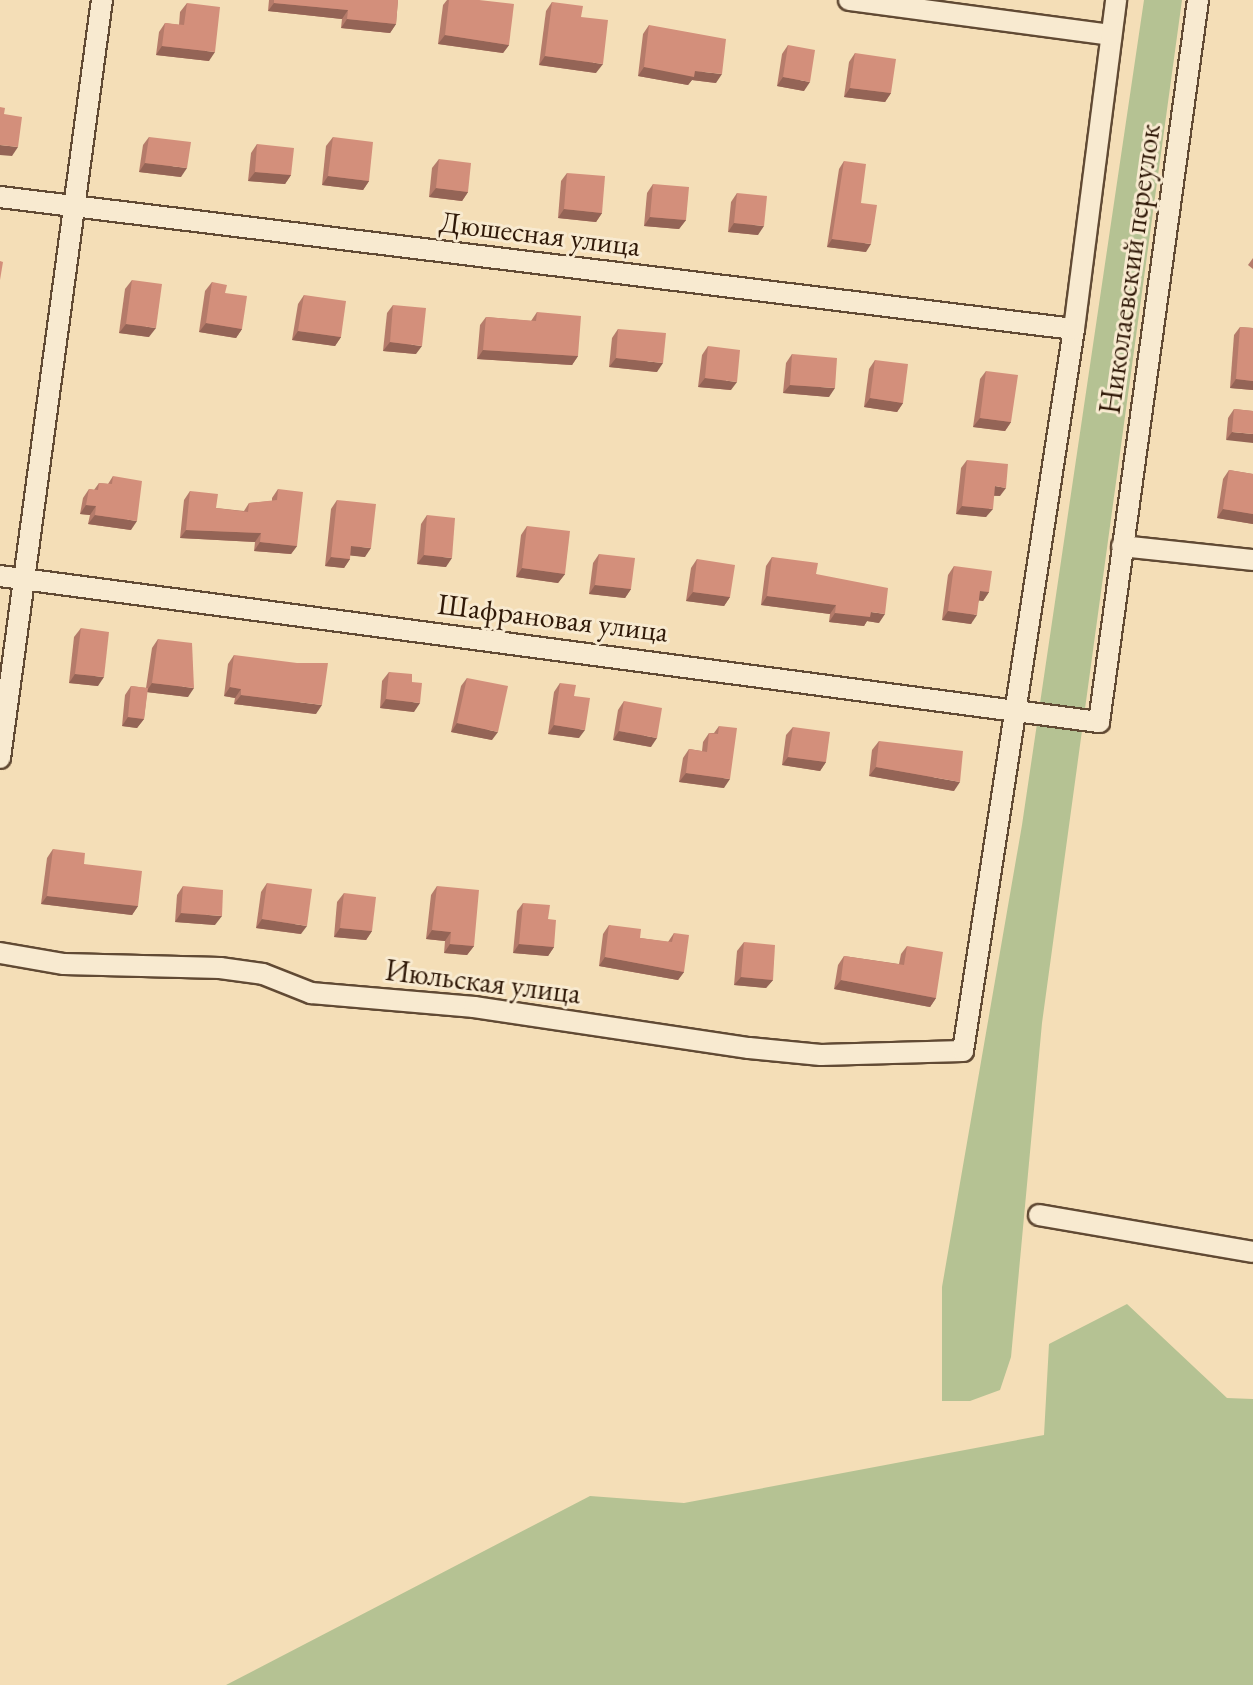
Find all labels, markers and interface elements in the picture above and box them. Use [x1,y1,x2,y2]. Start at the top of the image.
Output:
street label: Николаевский переулок [1092,122,1168,416]
street label: Дюшесная улица [438,204,642,264]
street label: Шафрановая улица [436,586,670,650]
street label: Июльская улица [383,952,583,1012]

